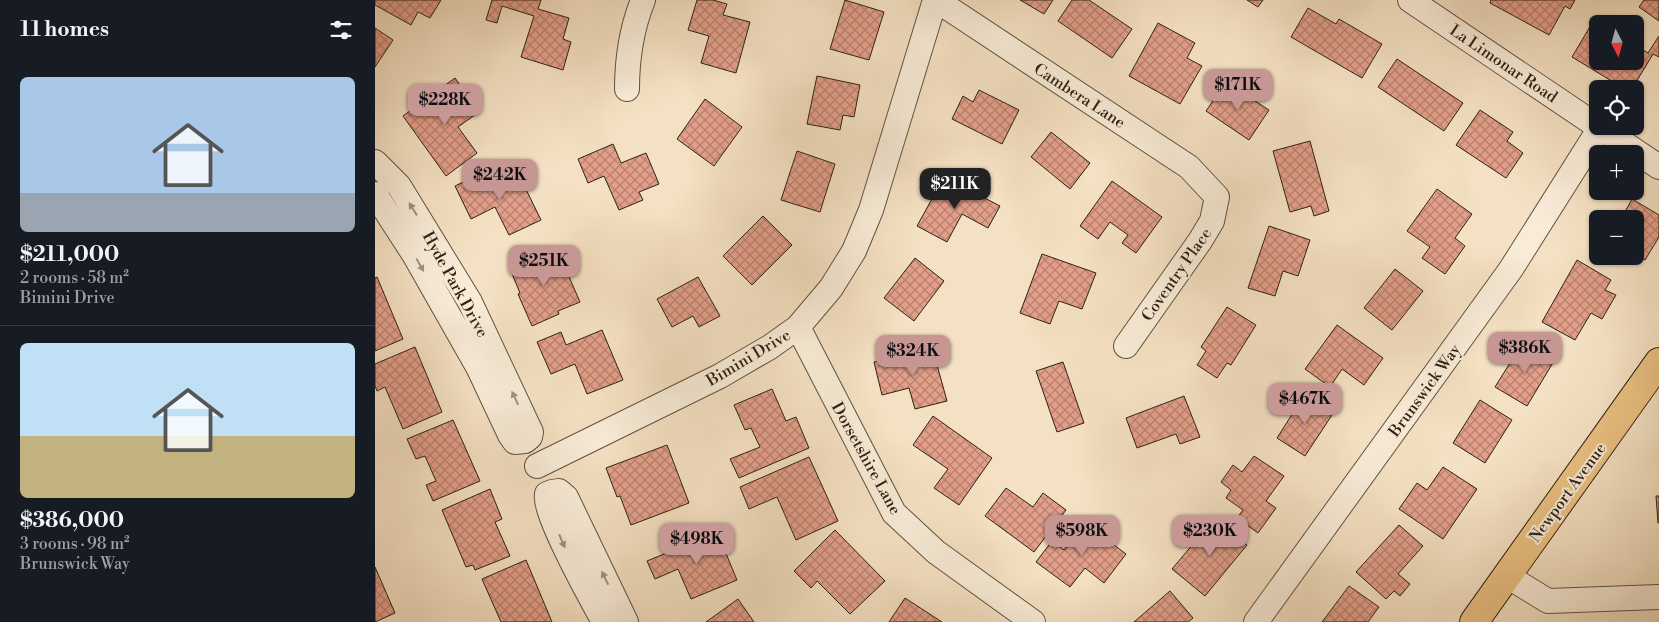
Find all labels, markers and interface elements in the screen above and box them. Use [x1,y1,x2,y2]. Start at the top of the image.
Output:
north arrow [1589,15,1644,70]
map controls [1589,15,1644,265]
icon: filters [327,16,355,44]
text: 11 homes [20,17,109,43]
street label: La Limonar Road [1446,20,1561,107]
street label: Cambera Lane [1030,59,1129,133]
pin: $171K [1203,68,1273,111]
text: $171K [1215,75,1261,95]
button: locate [1589,80,1644,135]
pin: $228K [410,84,480,126]
text: $228K [419,90,471,110]
icon: home [143,110,233,200]
button: + [1589,145,1644,200]
pin: $242K [465,158,535,201]
text: $242K [473,165,527,185]
pin: $211K [920,168,990,210]
text: $211K [931,174,979,194]
one-way arrow [409,203,418,216]
button: − [1589,210,1644,265]
street label: Coventry Place [1137,224,1216,325]
street label: Hyde Park Drive [418,228,492,341]
text: $211,000 [20,242,119,268]
pin: $251K [509,244,579,287]
text: $251K [519,251,569,271]
one-way arrow [416,258,425,271]
text: 2 rooms · 58 m² [20,268,129,288]
text: Bimini Drive [20,288,115,308]
street label: Bimini Drive [702,325,794,391]
pin: $386K [1490,332,1560,374]
pin: $324K [878,334,948,377]
text: $386K [1499,338,1551,358]
street label: Brunswick Way [1384,340,1465,442]
text: $324K [887,341,939,361]
icon: home [143,375,233,465]
pin: $467K [1270,382,1340,425]
text: $467K [1279,389,1331,409]
one-way arrow [511,391,519,405]
street label: Dorsetshire Lane [827,399,905,518]
street label: Newport Avenue [1525,439,1611,546]
text: $386,000 [20,508,124,534]
pin: $598K [1047,514,1117,557]
pin: $230K [1175,514,1245,557]
text: $598K [1056,521,1108,541]
text: $230K [1183,521,1237,541]
pin: $498K [662,522,732,565]
text: $498K [670,529,724,549]
text: 3 rooms · 98 m² [20,534,130,554]
one-way arrow [559,534,567,548]
text: Brunswick Way [20,554,130,574]
one-way arrow [600,571,608,585]

